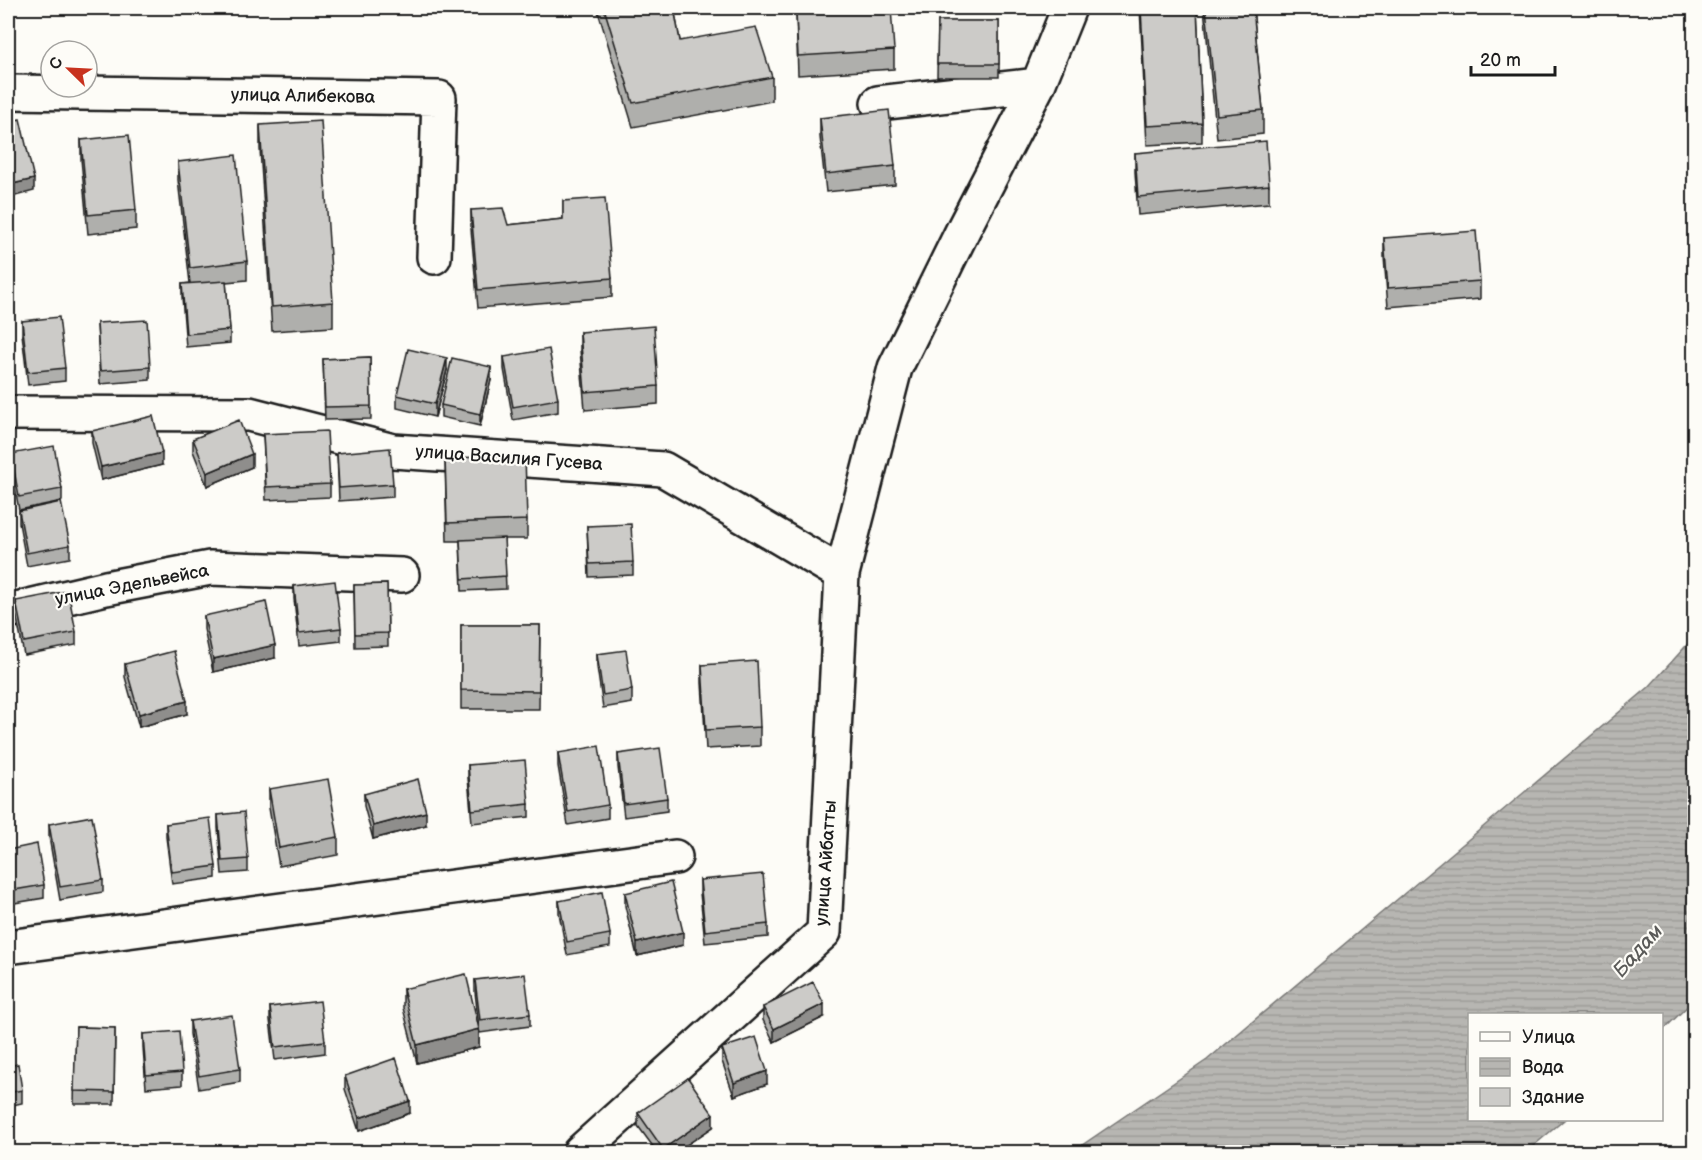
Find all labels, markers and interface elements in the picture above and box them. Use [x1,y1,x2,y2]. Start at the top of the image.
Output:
north arrow [39,39,99,99]
scale bar [1471,39,1555,77]
text: 20 m [1480,50,1521,71]
text: С [46,55,68,72]
street label: улица Алибекова [231,84,376,108]
street label: улица Василия Гусева [415,441,604,475]
street label: улица Эдельвейса [53,560,211,610]
street label: улица Айбатты [811,799,841,927]
water label: Бадам [1608,920,1668,982]
legend [1468,1013,1663,1121]
text: Улица [1522,1027,1576,1048]
text: Вода [1522,1057,1564,1078]
text: Здание [1522,1087,1584,1108]

